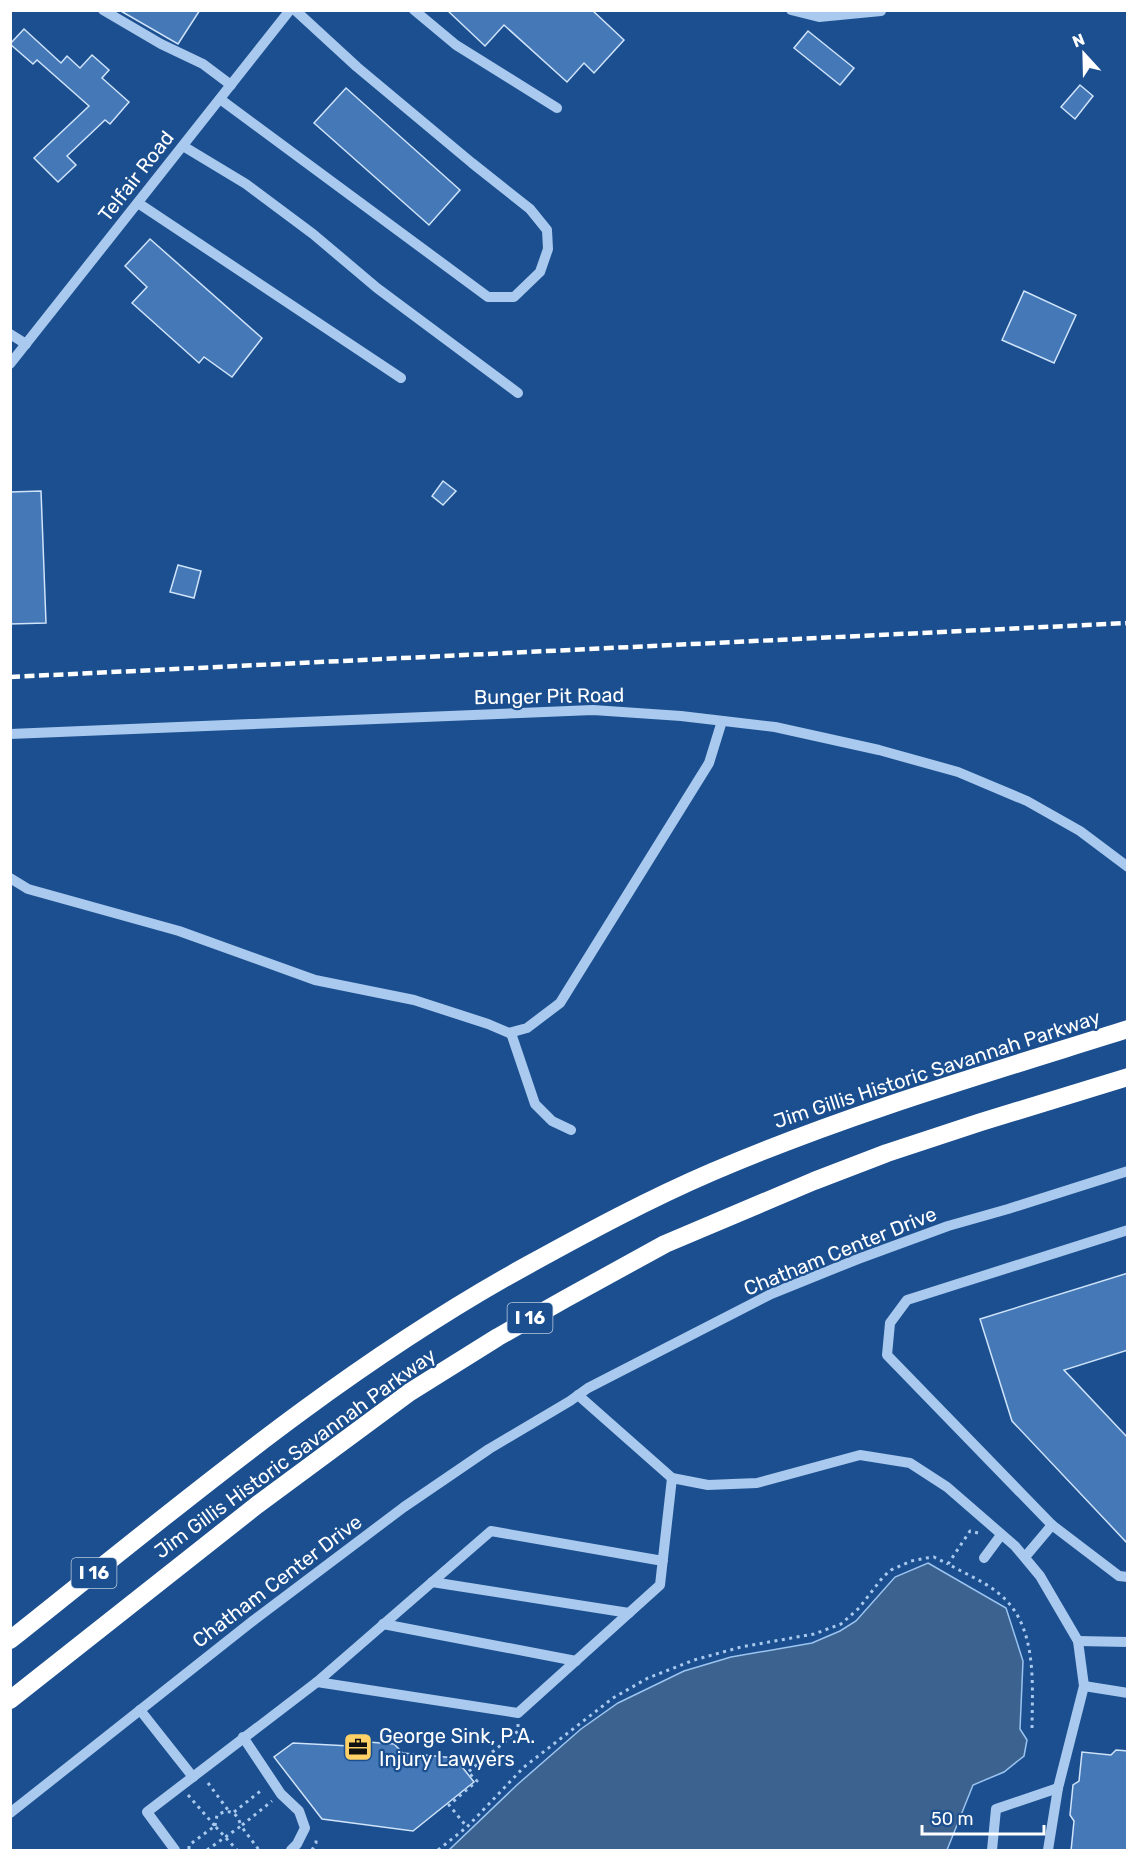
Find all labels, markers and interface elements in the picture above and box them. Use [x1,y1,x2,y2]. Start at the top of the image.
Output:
north arrow [1054,24,1114,84]
text: N [1070,30,1087,52]
street label: Telfair Road [93,126,179,226]
street label: Bunger Pit Road [474,683,624,709]
street label: Jim Gillis Historic Savannah Parkway [771,1005,1103,1133]
street label: Chatham Center Drive [740,1201,940,1301]
road number: I 16 [508,1303,552,1333]
street label: Jim Gillis Historic Savannah Parkway [150,1343,440,1563]
street label: Chatham Center Drive [188,1509,366,1653]
road number: I 16 [72,1558,116,1588]
place label: George Sink, P.A. Injury Lawyers [379,1724,535,1771]
office icon: George Sink, P.A. Injury Lawyers [342,1731,374,1763]
scale bar [922,1798,1044,1836]
text: 50 m [931,1808,974,1830]

